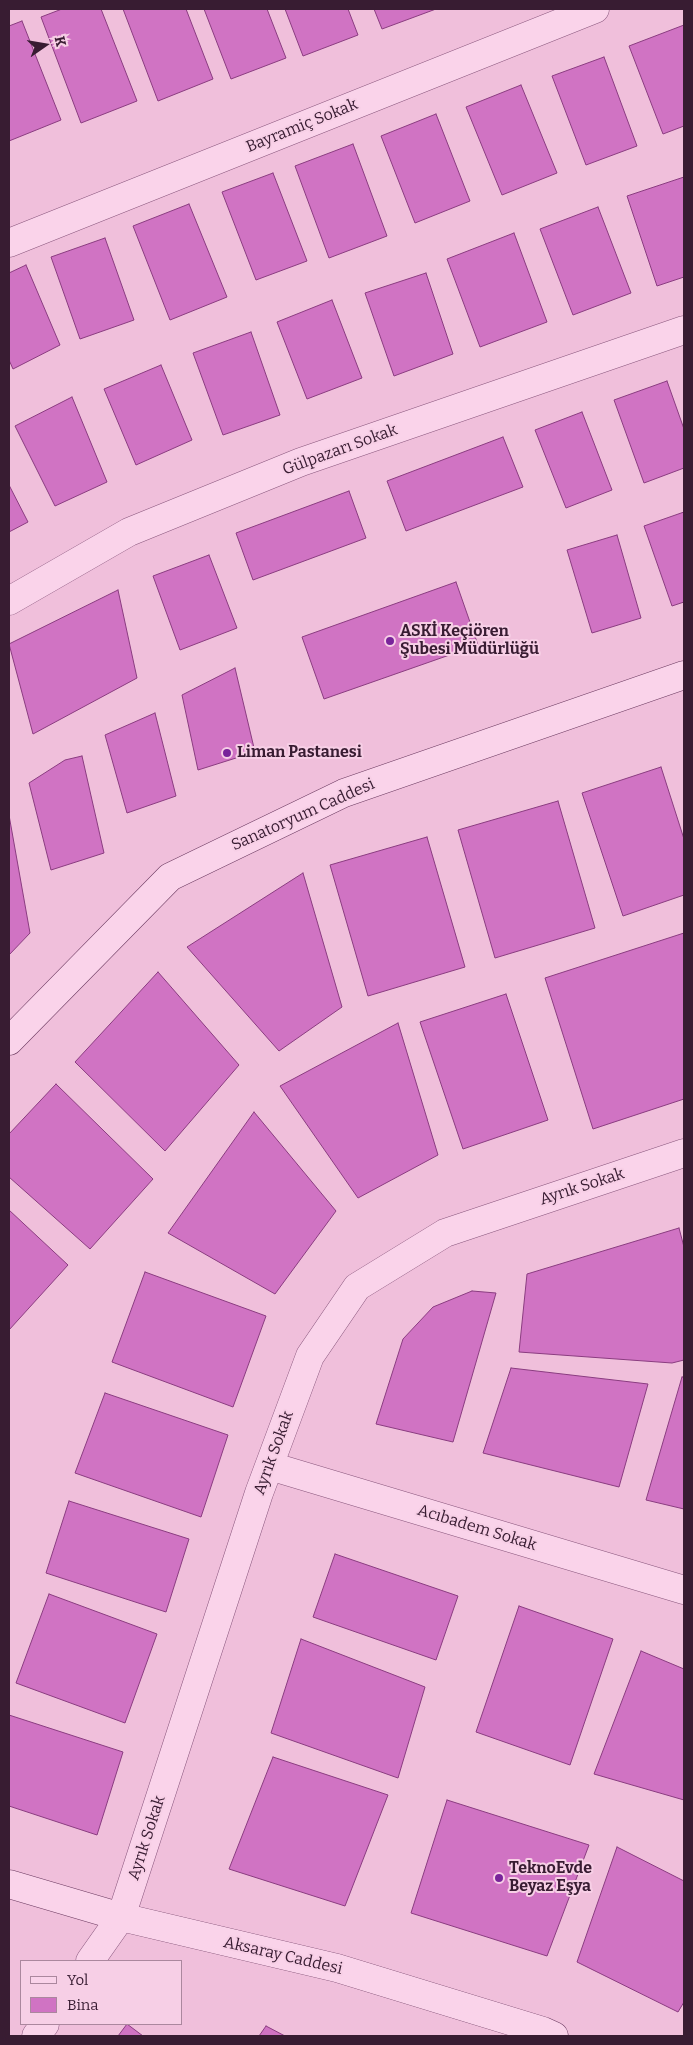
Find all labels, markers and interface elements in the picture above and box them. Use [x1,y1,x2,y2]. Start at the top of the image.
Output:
north arrow [20,20,70,70]
text: K [51,35,70,48]
street label: Bayramiç Sokak [244,95,360,157]
street label: Gülpazarı Sokak [280,420,400,480]
place label: ASKİ Keçiören Şubesi Müdürlüğü [400,622,539,660]
marker: ASKİ Keçiören Şubesi Müdürlüğü [384,635,396,647]
place label: Liman Pastanesi [237,743,362,763]
marker: Liman Pastanesi [221,747,233,759]
street label: Sanatoryum Caddesi [228,775,378,855]
street label: Ayrık Sokak [537,1164,627,1210]
street label: Ayrık Sokak [250,1408,298,1498]
street label: Acıbadem Sokak [415,1501,539,1555]
street label: Ayrık Sokak [124,1793,170,1883]
place label: TeknoEvde Beyaz Eşya [509,1859,592,1897]
marker: TeknoEvde Beyaz Eşya [493,1872,505,1884]
street label: Aksaray Caddesi [222,1933,344,1979]
legend [20,1960,182,2025]
text: Yol [67,1971,88,1989]
text: Bina [67,1996,99,2014]

